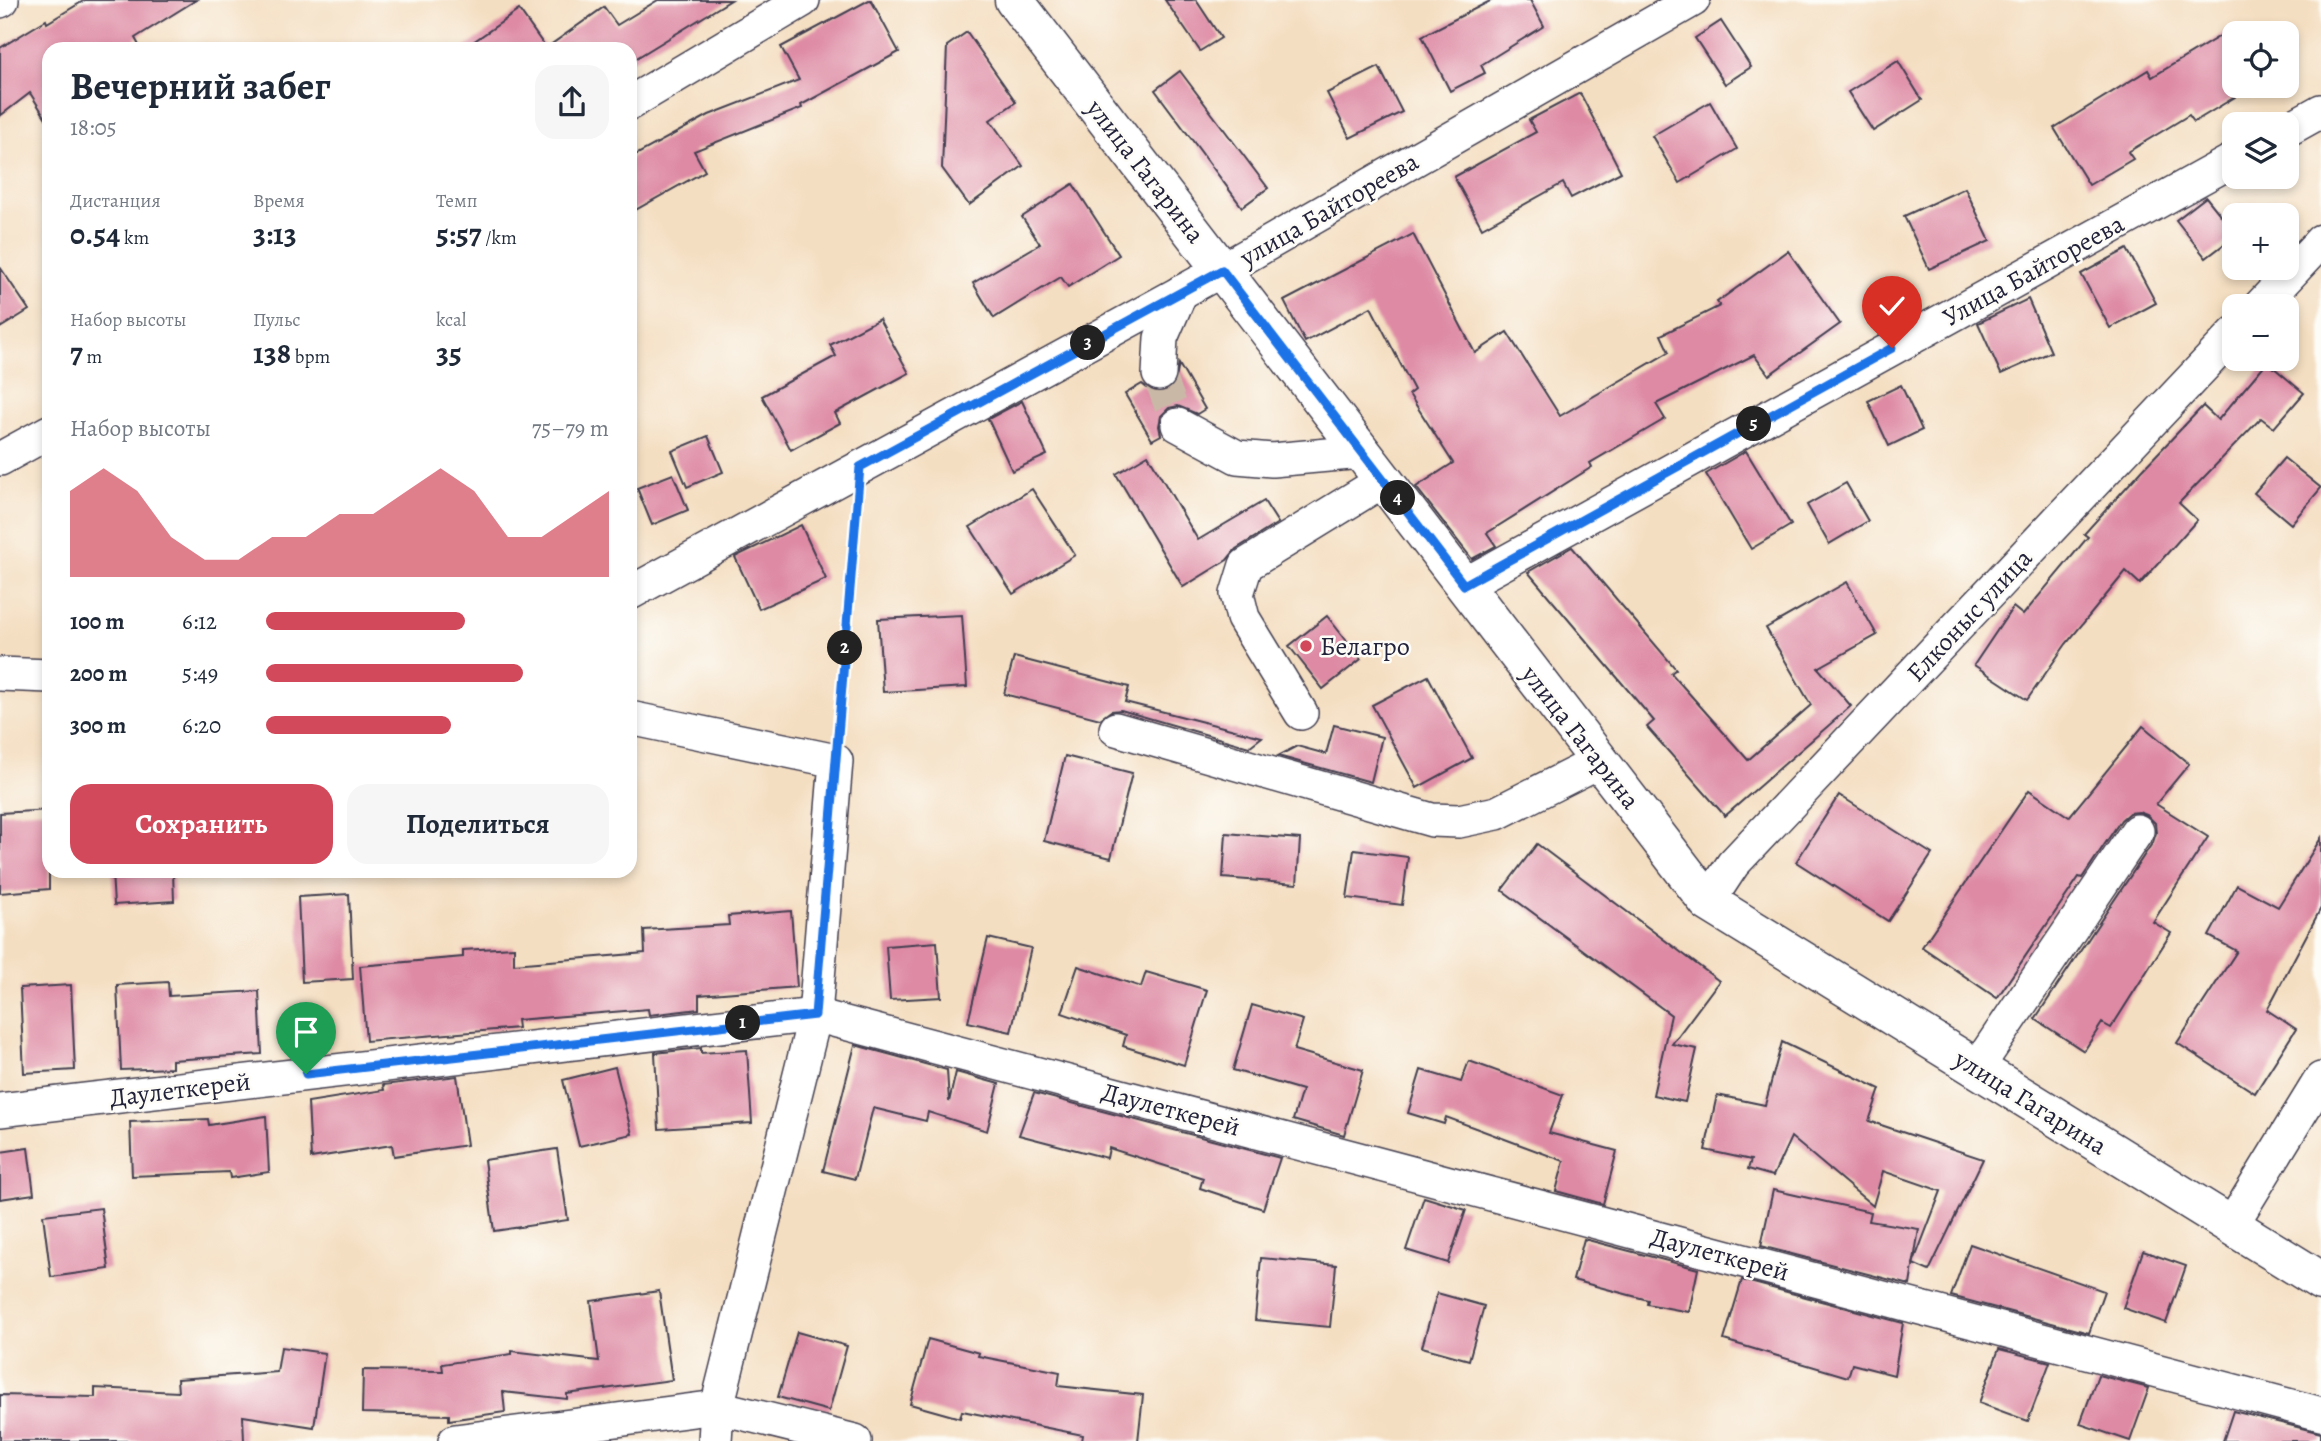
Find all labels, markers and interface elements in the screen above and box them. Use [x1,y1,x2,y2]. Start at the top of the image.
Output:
map controls [2222,21,2299,371]
button: locate [2222,21,2299,98]
text: Вечерний забег [70,60,331,112]
button: share [535,65,609,139]
street label: улица Гагарина [1078,91,1213,250]
text: 18:05 [70,112,117,143]
button: layers [2222,112,2299,189]
street label: улица Байтореева [1233,144,1425,275]
text: Дистанция [70,188,161,214]
text: Время [253,188,305,214]
text: Темп [436,188,477,214]
button: + [2222,203,2299,280]
street label: Улица Байтореева [1936,206,2130,335]
text: 0.54 [70,214,120,254]
text: 3:13 [253,214,297,254]
text: 5:57 [436,214,482,254]
text: km [120,225,149,251]
text: /km [482,225,517,251]
pin [1862,276,1922,348]
icon: check [1873,287,1911,325]
button: − [2222,294,2299,371]
text: Набор высоты [70,307,186,333]
text: Пульс [253,307,301,333]
text: kcal [436,307,466,333]
pin: 3 [1070,326,1106,360]
text: 3 [1083,329,1092,355]
text: 7 [70,333,83,373]
text: 138 [253,333,291,373]
text: 35 [436,333,462,373]
text: m [83,344,102,370]
text: bpm [291,344,330,370]
pin: 5 [1736,406,1772,442]
text: 5 [1749,410,1758,436]
text: Набор высоты [70,413,211,444]
text: 75–79 m [532,413,609,444]
pin: 4 [1380,480,1416,516]
text: 4 [1393,484,1402,510]
street label: Елконыс улица [1899,541,2040,689]
text: 100 m [70,606,125,637]
text: 6:12 [182,606,217,637]
place label: Белагро [1320,629,1410,664]
pin: 2 [828,630,862,666]
text: 2 [840,634,849,660]
marker: Белагро [1298,638,1314,654]
street label: улица Гагарина [1513,657,1648,816]
text: 200 m [70,658,128,689]
text: 5:49 [182,658,218,689]
text: 300 m [70,710,126,741]
text: 6:20 [182,710,221,741]
button: Сохранить [70,784,333,864]
button: Поделиться [347,784,609,864]
pin [276,1002,336,1074]
pin: 1 [726,1006,760,1040]
text: 1 [739,1009,746,1035]
icon: arrive [287,1013,325,1051]
street label: улица Гагарина [1947,1041,2114,1163]
street label: Даулеткерей [108,1063,253,1116]
street label: Даулеткерей [1098,1074,1244,1145]
street label: Даулеткерей [1647,1219,1793,1290]

